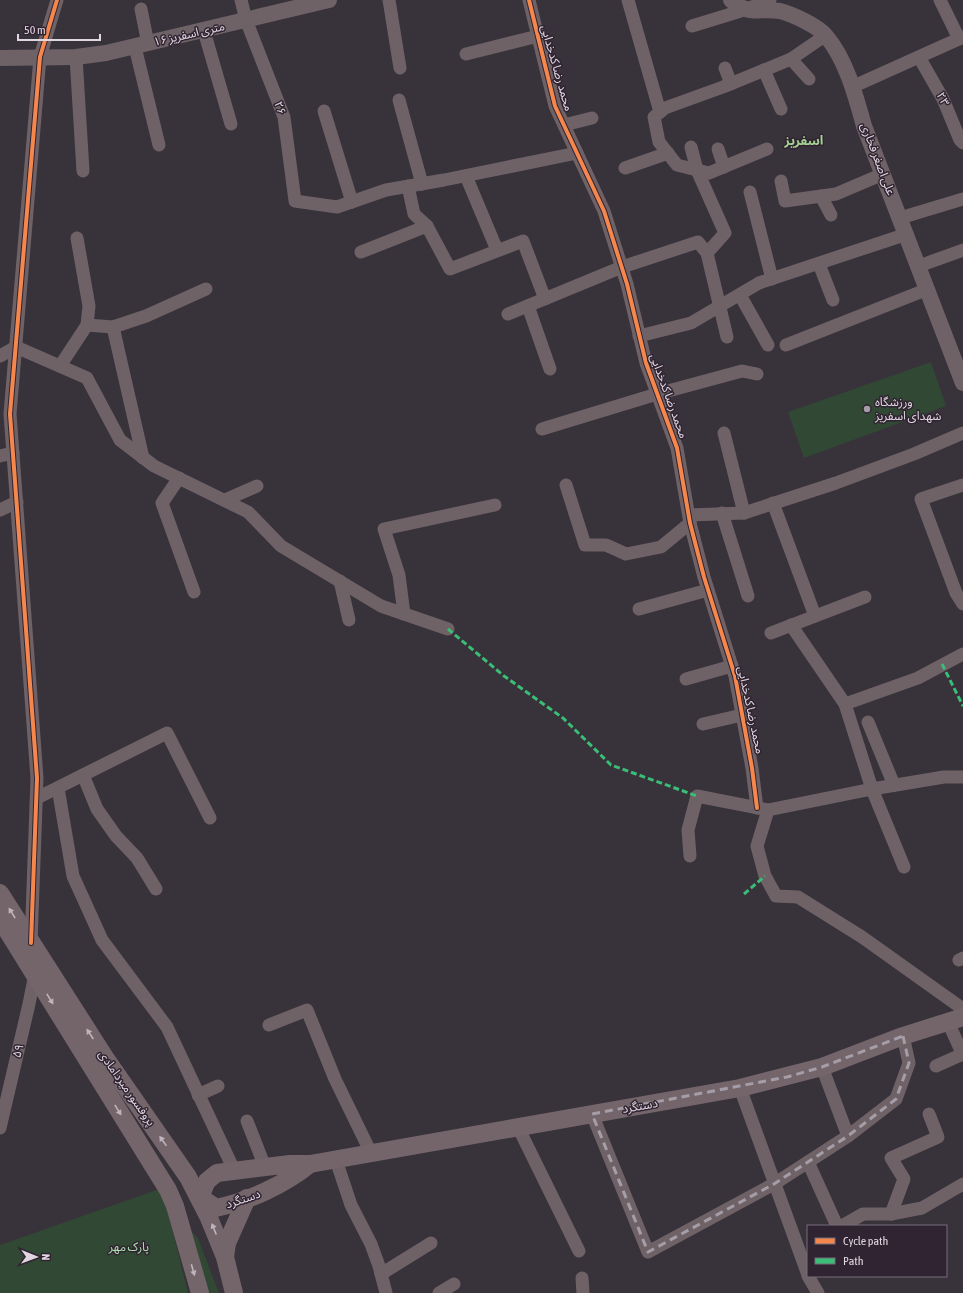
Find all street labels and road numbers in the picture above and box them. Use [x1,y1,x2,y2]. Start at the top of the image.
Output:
street label: ۱۶ متری اسفریز [152,19,226,49]
street label: محمد رضا کدخدایی [538,23,576,113]
street label: ۲۳ [934,90,952,108]
street label: ۲۶ [271,99,289,117]
street label: علی اصغر فخاری [858,121,898,197]
street label: محمد رضا کدخدایی [647,352,691,440]
street label: محمد رضا کدخدایی [735,665,767,755]
street label: ۵۹ [10,1043,26,1059]
street label: پروفسور میردامادی [95,1047,158,1129]
street label: دستگرد [621,1096,659,1116]
street label: دستگرد [224,1186,262,1211]

